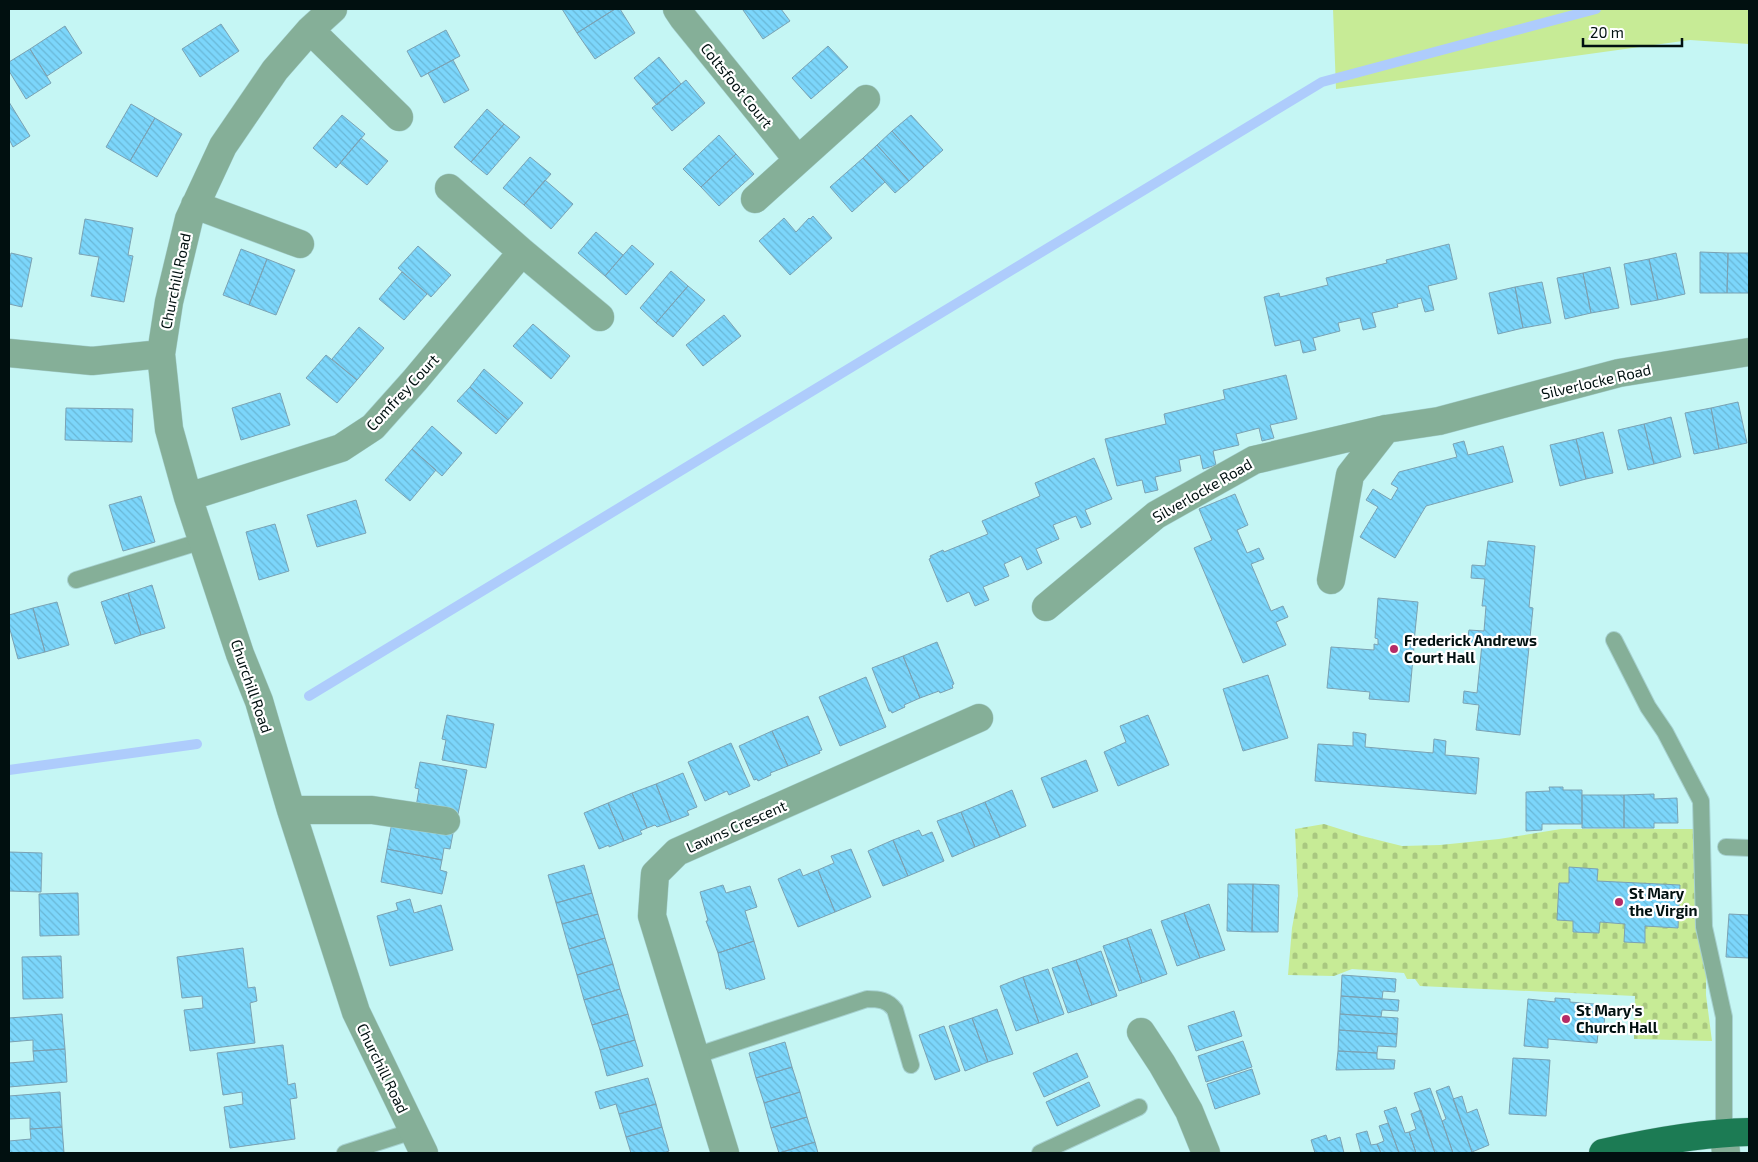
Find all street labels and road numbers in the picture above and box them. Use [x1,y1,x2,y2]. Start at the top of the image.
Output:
street label: Coltsfoot Court [697,39,777,131]
street label: Churchill Road [156,231,194,331]
street label: Comfrey Court [362,350,442,434]
street label: Silverlocke Road [1539,360,1653,402]
street label: Silverlocke Road [1149,454,1255,526]
street label: Churchill Road [228,637,276,735]
street label: Lawns Crescent [683,796,789,856]
street label: Churchill Road [353,1020,413,1116]

